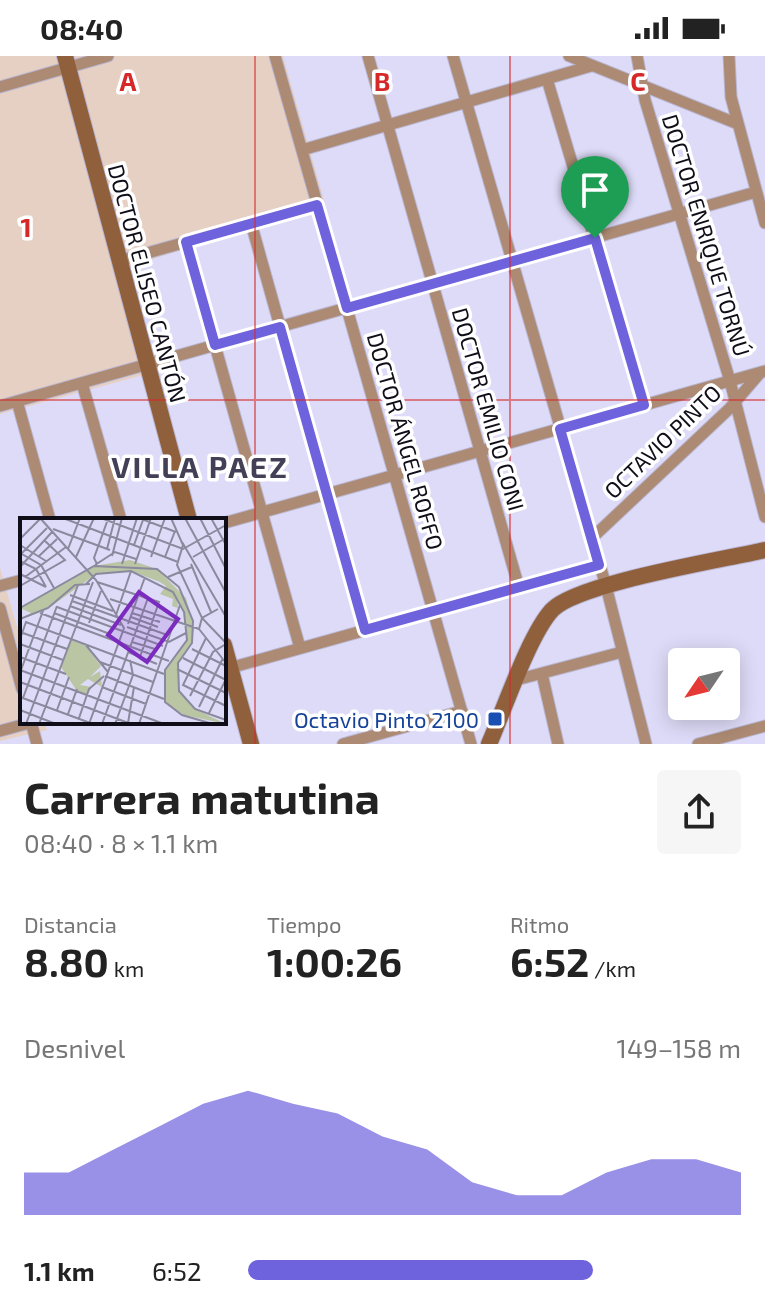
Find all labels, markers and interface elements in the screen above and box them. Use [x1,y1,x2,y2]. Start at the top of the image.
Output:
text: 08:40 [40,10,123,46]
text: A [120,65,137,96]
text: B [374,65,390,96]
text: C [630,65,646,96]
street label: DOCTOR ENRIQUE TORNÚ [657,111,756,359]
pin [561,156,629,238]
street label: DOCTOR ELISEO CANTÓN [104,161,192,405]
icon: arrive [573,168,617,212]
text: 1 [20,211,32,242]
street label: DOCTOR EMILIO CONI [448,305,530,513]
street label: DOCTOR ÁNGEL ROFFO [363,329,449,553]
street label: OCTAVIO PINTO [598,379,726,503]
district label: VILLA PAEZ [111,448,289,484]
inset map [20,518,226,724]
north arrow [668,648,740,720]
map controls [668,648,740,720]
place label: Octavio Pinto 2100 [294,706,479,732]
marker: Octavio Pinto 2100 [486,710,504,728]
text: Carrera matutina [24,770,380,823]
button: share [657,770,741,854]
text: 08:40 · 8 × 1.1 km [24,827,218,858]
text: Distancia [24,911,117,937]
text: Tiempo [267,911,342,937]
text: Ritmo [510,911,569,937]
text: 8.80 [24,937,109,985]
text: 1:00:26 [267,937,402,985]
text: 6:52 [510,937,589,985]
text: km [109,955,144,981]
text: /km [589,955,636,981]
text: Desnivel [24,1032,125,1063]
text: 149–158 m [617,1032,741,1063]
text: 1.1 km [24,1255,95,1286]
text: 6:52 [152,1255,202,1286]

